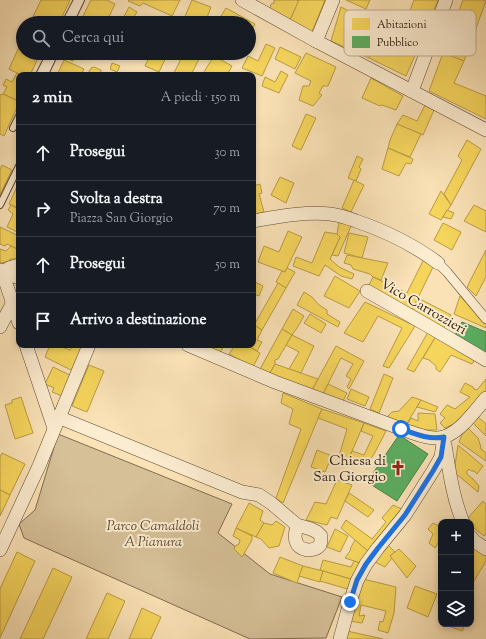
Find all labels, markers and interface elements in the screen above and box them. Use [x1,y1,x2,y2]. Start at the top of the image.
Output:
legend [344,10,476,56]
search box [16,16,256,60]
text: Abitazioni [377,17,427,33]
icon: search [30,27,52,49]
text: Cerca qui [62,28,124,49]
text: Pubblico [377,35,418,51]
text: 2 min [32,86,73,110]
text: A piedi · 150 m [161,89,240,107]
icon: ahead [32,142,54,164]
text: Prosegui [70,142,125,163]
text: 30 m [214,144,240,162]
text: Svolta a destra [70,189,163,210]
icon: right [32,198,54,220]
text: 70 m [213,200,240,218]
text: Piazza San Giorgio [70,210,173,228]
icon: ahead [32,254,54,276]
text: Prosegui [70,254,125,275]
text: 50 m [215,256,240,274]
street label: Vico Carrozzieri [376,275,470,341]
icon: arrive [32,310,54,332]
text: Arrivo a destinazione [70,310,206,331]
route start [392,420,410,438]
place label: Chiesa di San Giorgio [313,452,386,488]
church icon: Chiesa di San Giorgio [389,459,407,477]
park label: Parco Camaldoli A Pianura [107,517,200,553]
map controls [438,519,474,627]
button: + [438,519,474,555]
button: − [438,555,474,591]
button: layers [438,591,474,627]
route end [341,593,359,611]

